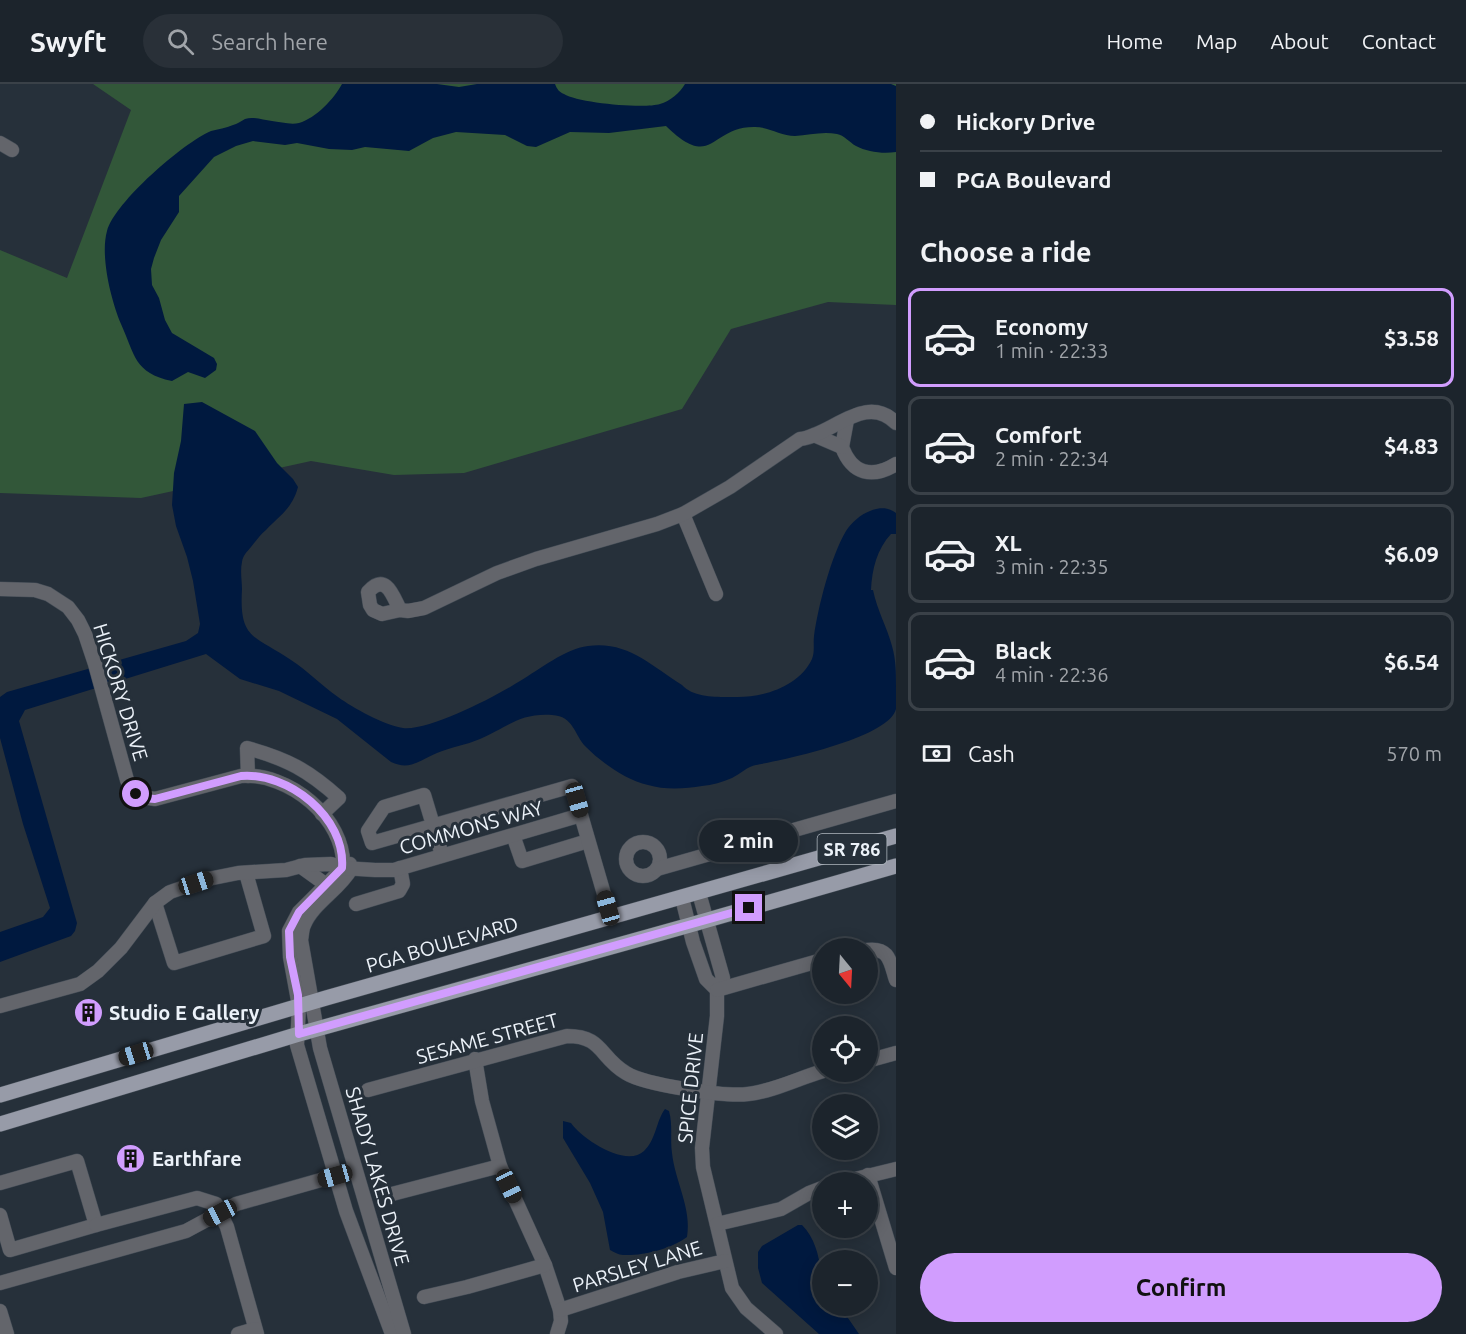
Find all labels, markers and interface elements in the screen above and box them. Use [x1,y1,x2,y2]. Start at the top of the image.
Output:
search box [143,14,563,68]
icon: search [164,25,197,58]
text: Swyft [30,26,107,57]
text: Search here [212,29,328,54]
text: Home [1106,29,1163,53]
text: Map [1196,29,1237,53]
text: About [1270,29,1329,53]
text: Contact [1362,29,1436,53]
text: Hickory Drive [956,109,1095,134]
text: PGA Boulevard [956,167,1111,192]
text: Choose a ride [920,237,1092,267]
icon: car [923,311,977,365]
text: Economy [995,314,1088,339]
text: $3.58 [1384,325,1439,350]
text: 1 min · 22:33 [995,339,1109,362]
icon: car [923,419,977,473]
text: Comfort [995,422,1082,447]
text: $4.83 [1384,433,1439,458]
text: 2 min · 22:34 [995,447,1109,470]
icon: car [923,527,977,581]
text: XL [995,530,1022,555]
text: $6.09 [1384,541,1439,566]
text: 3 min · 22:35 [995,555,1109,578]
street label: HICKORY DRIVE [89,620,153,764]
icon: car [923,635,977,689]
text: Black [995,638,1052,663]
text: $6.54 [1384,649,1439,674]
text: 4 min · 22:36 [995,663,1109,686]
icon: cash [920,737,953,770]
text: Cash [968,741,1015,766]
text: 570 m [1386,742,1442,765]
route start [122,780,149,807]
car [563,780,591,820]
street label: COMMONS WAY [396,795,546,859]
callout: 2 min [700,821,798,863]
text: 2 min [723,829,774,852]
road number: SR 786 [818,834,886,864]
car [176,869,216,897]
car [594,888,622,928]
route end [735,894,762,921]
street label: PGA BOULEVARD [363,911,521,977]
north arrow [812,938,878,1004]
map controls [812,938,878,1316]
building icon: Studio E Gallery [72,996,104,1028]
place label: Studio E Gallery [109,1001,260,1024]
street label: SESAME STREET [414,1008,560,1068]
button: locate [812,1016,878,1082]
street label: SPICE DRIVE [673,1031,707,1145]
car [116,1040,156,1068]
street label: SHADY LAKES DRIVE [341,1084,415,1268]
button: layers [812,1094,878,1160]
building icon: Earthfare [115,1142,147,1174]
place label: Earthfare [152,1147,242,1170]
car [315,1162,355,1190]
car [493,1166,525,1206]
button: + [812,1172,878,1238]
car [200,1197,240,1229]
street label: PARSLEY LANE [570,1235,704,1297]
button: − [812,1250,878,1316]
button: Confirm [920,1253,1442,1322]

